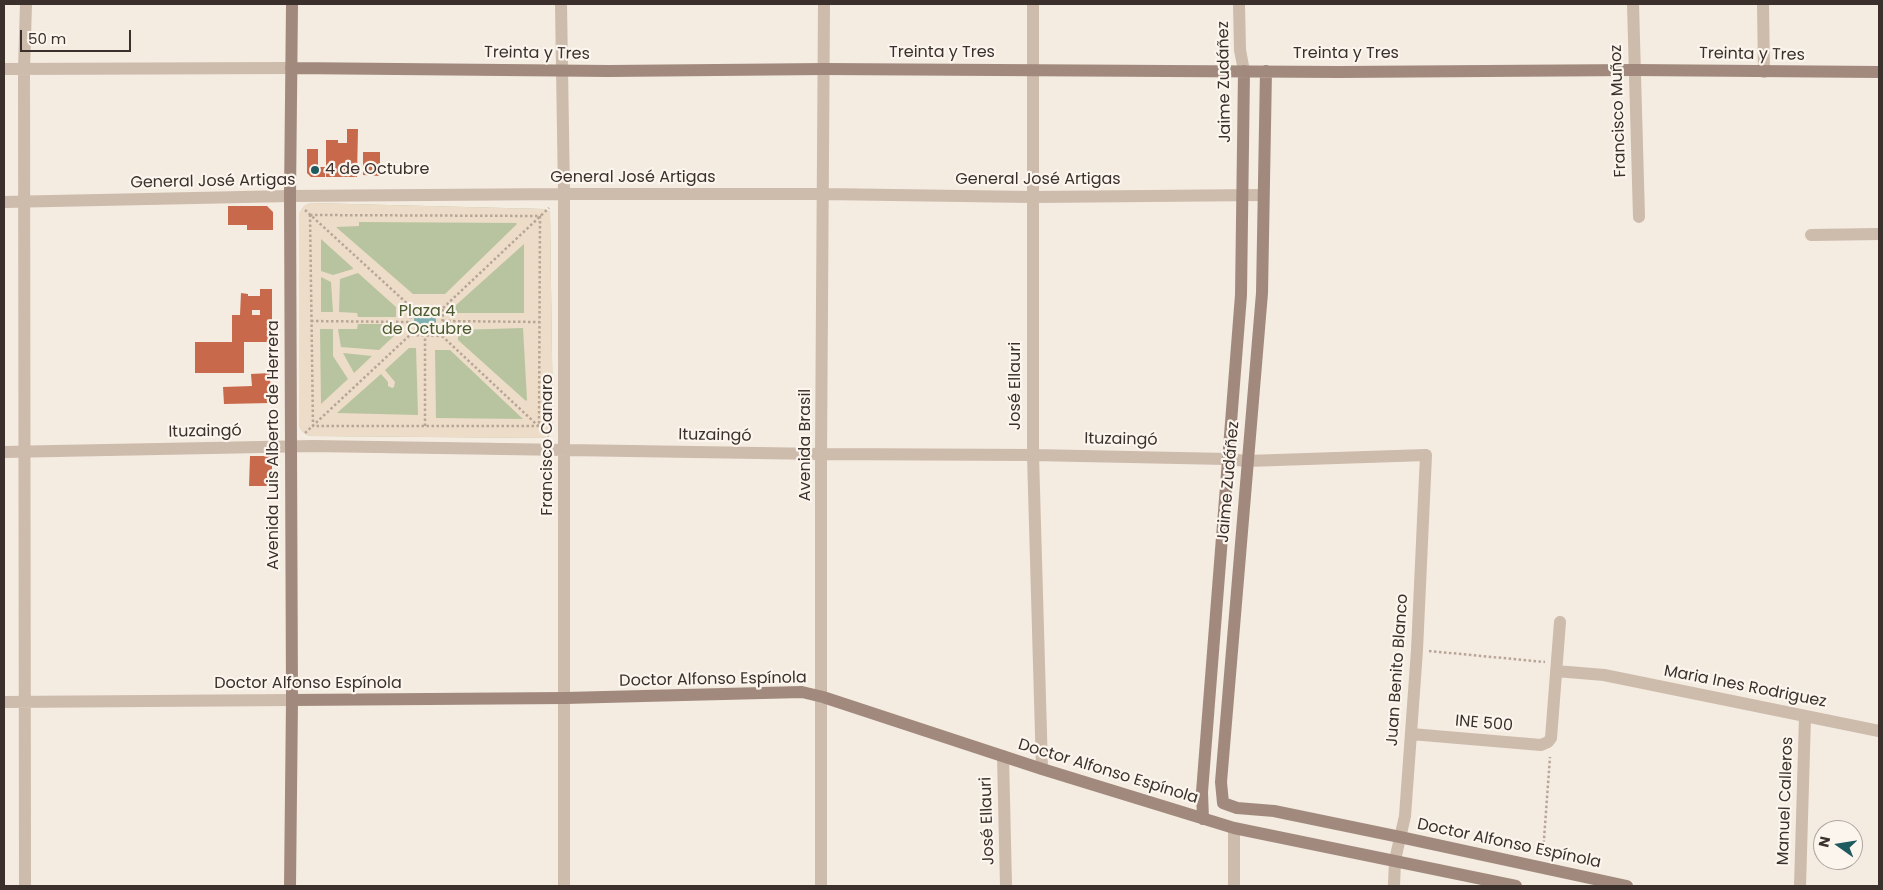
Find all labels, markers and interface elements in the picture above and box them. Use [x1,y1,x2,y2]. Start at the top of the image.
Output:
scale bar [22,20,134,52]
street label: Jaime Zudáñez [1214,21,1236,143]
text: 50 m [28,28,66,49]
street label: Treinta y Tres [484,43,590,65]
street label: Treinta y Tres [889,43,995,63]
street label: Treinta y Tres [1293,44,1399,64]
street label: Francisco Muñoz [1607,44,1631,178]
street label: Treinta y Tres [1699,44,1805,66]
place label: 4 de Octubre [325,160,429,180]
marker: 4 de Octubre [309,164,321,176]
street label: General José Artigas [550,168,716,188]
street label: General José Artigas [955,170,1121,190]
street label: General José Artigas [130,171,296,193]
park label: Plaza 4 de Octubre [382,302,472,340]
street label: Avenida Luis Alberto de Herrera [264,320,284,570]
street label: José Ellauri [1006,342,1026,430]
street label: Francisco Canaro [538,374,558,516]
street label: Avenida Brasil [796,389,816,501]
street label: Jaime Zudáñez [1214,420,1244,544]
street label: Ituzaingó [168,422,242,442]
street label: Ituzaingó [678,426,752,446]
street label: Ituzaingó [1084,430,1158,450]
street label: Juan Benito Blanco [1383,593,1413,747]
street label: Maria Ines Rodriguez [1662,662,1828,712]
street label: Doctor Alfonso Espínola [619,669,807,691]
street label: Doctor Alfonso Espínola [214,674,402,694]
street label: INE 500 [1454,712,1514,736]
street label: Doctor Alfonso Espínola [1016,735,1200,809]
street label: Manuel Calleros [1774,736,1798,866]
street label: José Ellauri [977,777,999,865]
street label: Doctor Alfonso Espínola [1415,815,1603,873]
north arrow [1813,820,1863,870]
text: N [1813,834,1835,849]

